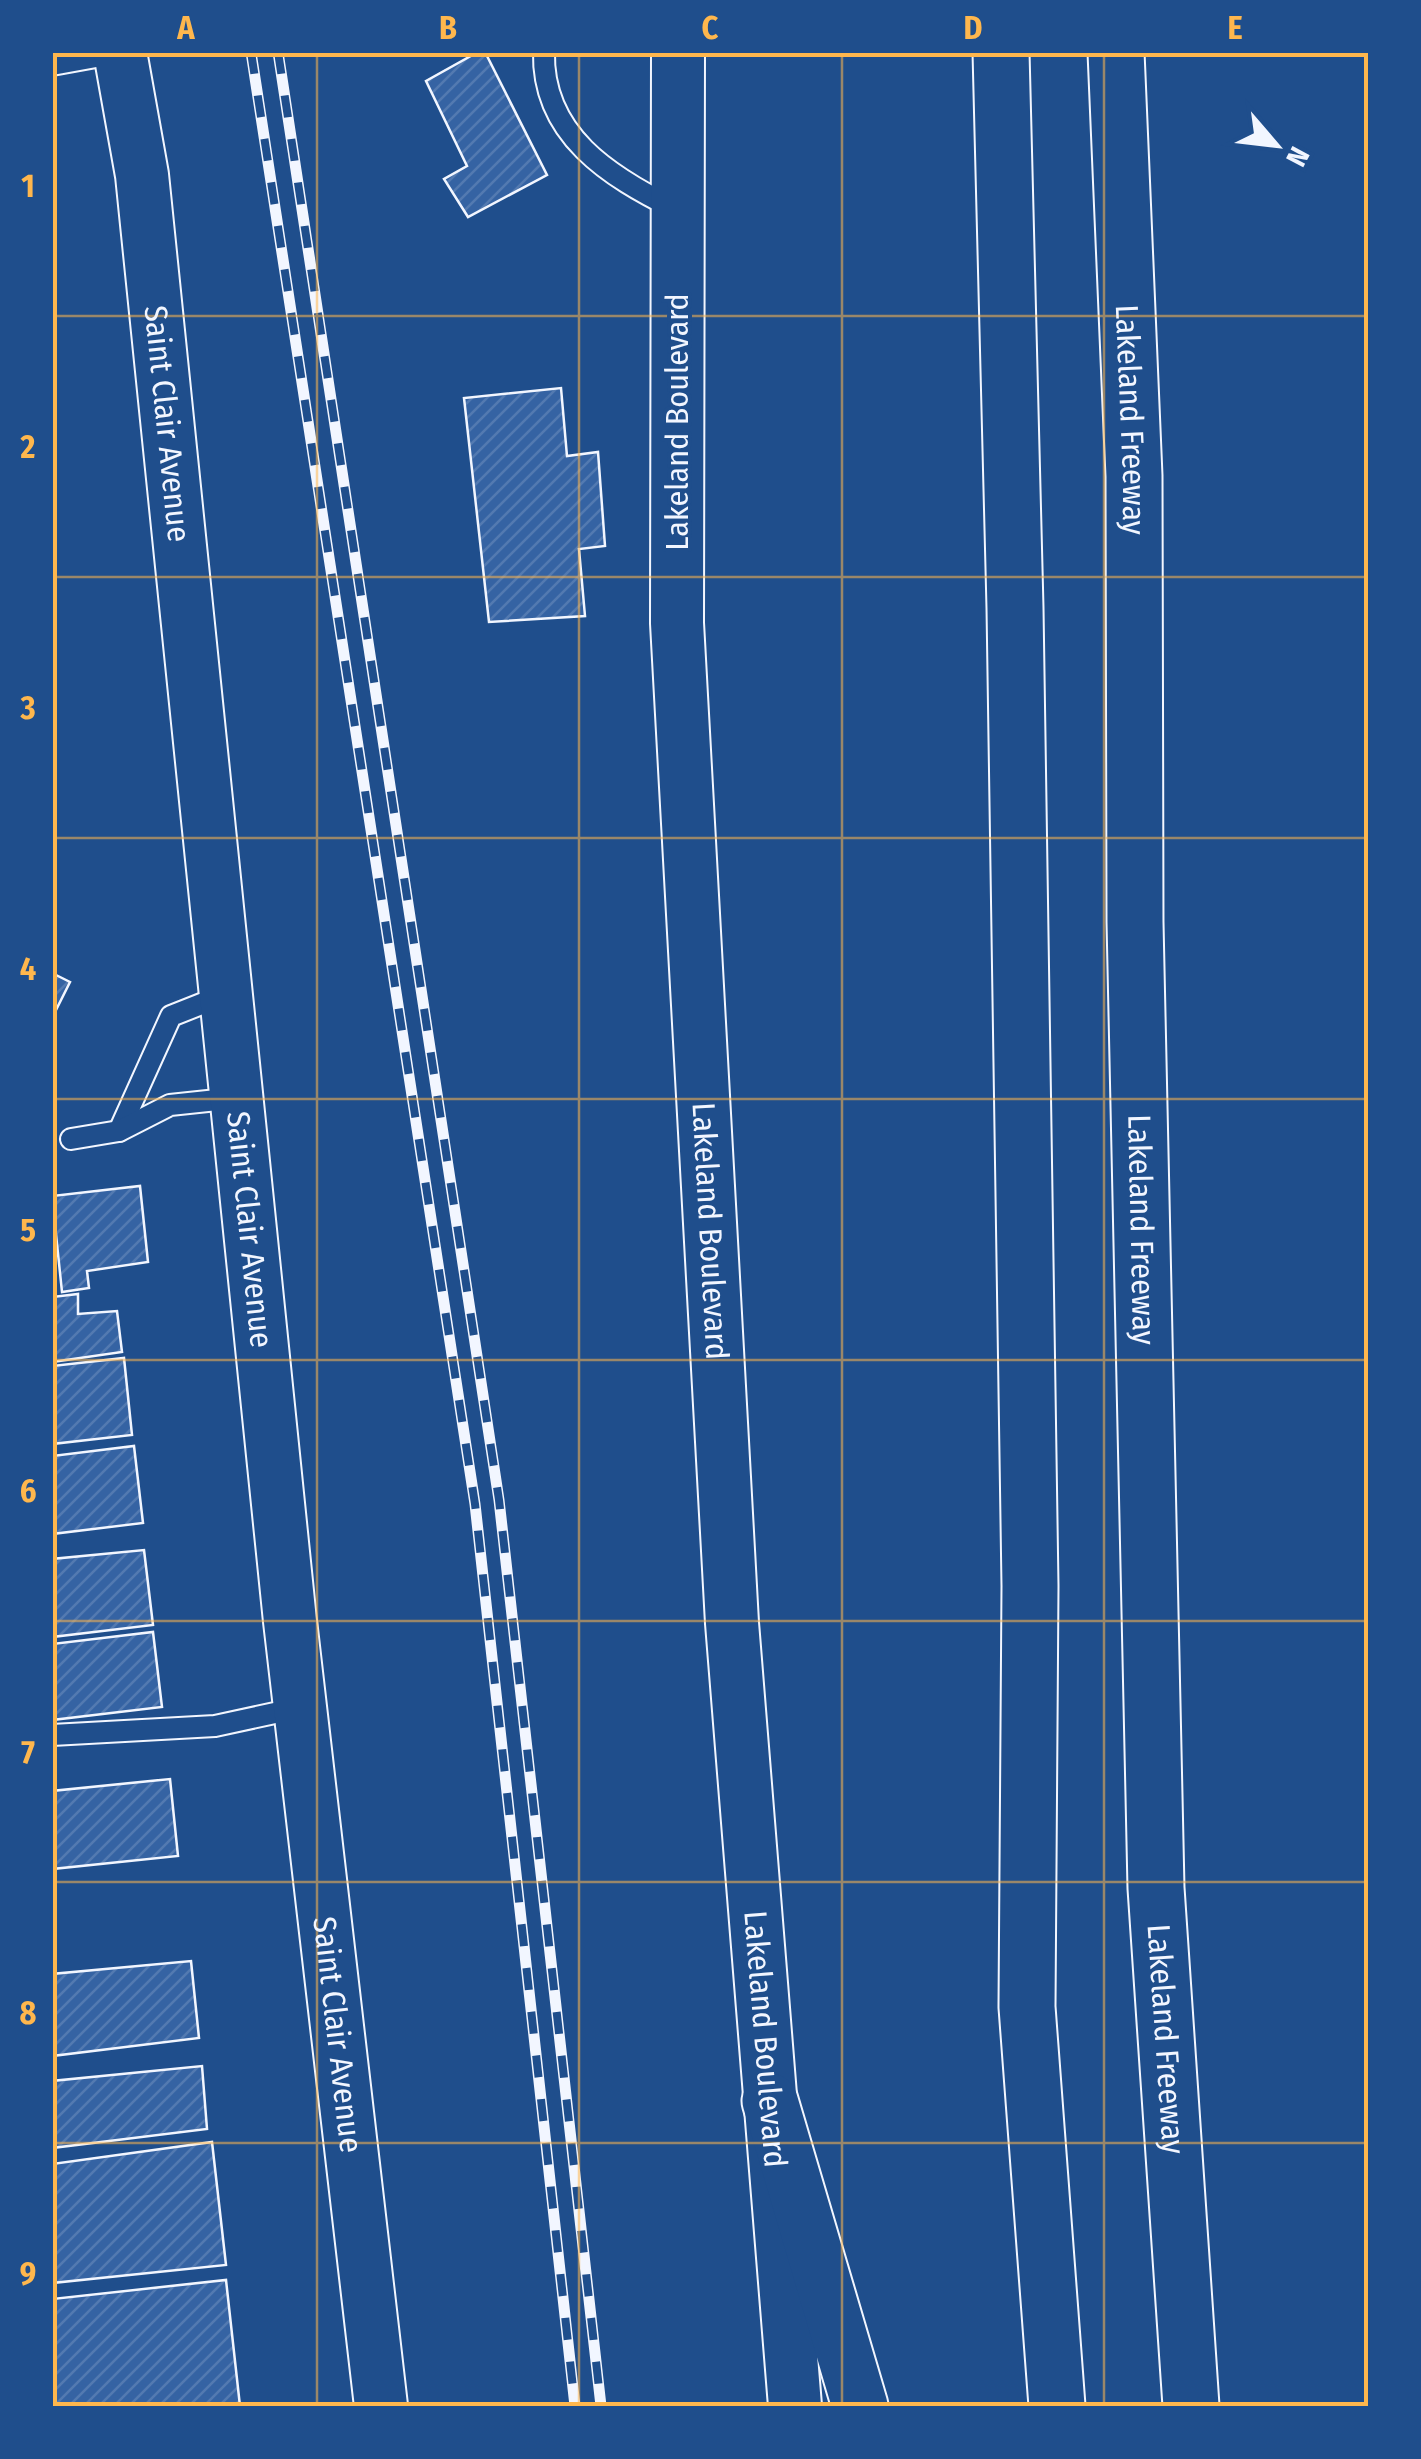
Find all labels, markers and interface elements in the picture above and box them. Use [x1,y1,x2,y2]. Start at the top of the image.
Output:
text: A [176,9,195,47]
text: B [439,9,457,47]
text: C [702,9,719,47]
text: D [963,9,983,47]
text: E [1227,9,1243,47]
north arrow [1226,95,1326,195]
text: N [1279,141,1316,172]
text: 1 [21,167,35,205]
street label: Lakeland Boulevard [658,293,696,551]
street label: Saint Clair Avenue [136,304,198,544]
street label: Lakeland Freeway [1108,304,1153,536]
text: 2 [20,428,36,466]
text: 3 [19,689,36,727]
text: 4 [20,950,36,988]
street label: Lakeland Boulevard [684,1101,736,1361]
street label: Saint Clair Avenue [219,1110,281,1350]
street label: Lakeland Freeway [1120,1114,1163,1346]
text: 5 [20,1211,36,1249]
text: 6 [20,1472,36,1510]
text: 7 [21,1733,35,1771]
street label: Lakeland Boulevard [736,1909,795,2169]
street label: Saint Clair Avenue [305,1915,371,2155]
street label: Lakeland Freeway [1139,1923,1193,2156]
text: 8 [20,1994,37,2032]
text: 9 [20,2255,36,2293]

